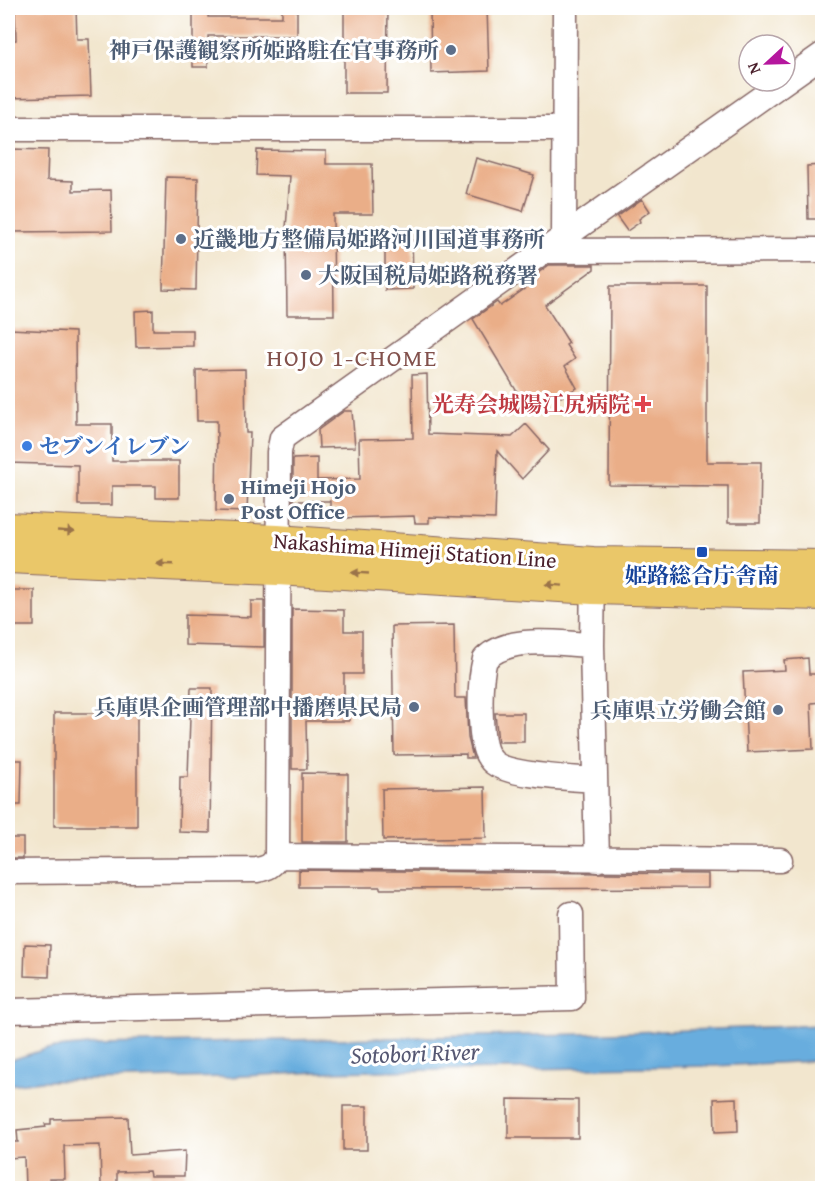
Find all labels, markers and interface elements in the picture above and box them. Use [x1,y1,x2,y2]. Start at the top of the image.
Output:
north arrow [737,33,797,93]
place label: 神戸保護観察所姫路駐在官事務所 [109,34,439,66]
marker: 神戸保護観察所姫路駐在官事務所 [444,43,458,57]
text: N [740,59,766,78]
place label: 近畿地方整備局姫路河川国道事務所 [193,223,545,255]
marker: 近畿地方整備局姫路河川国道事務所 [174,232,188,246]
place label: 大阪国税局姫路税務署 [318,259,538,291]
marker: 大阪国税局姫路税務署 [299,268,313,282]
district label: HOJO 1-CHOME [266,340,438,375]
place label: 光寿会城陽江尻病院 [432,388,630,420]
marker: 光寿会城陽江尻病院 [634,395,652,413]
place label: セブンイレブン [39,430,190,462]
marker: セブンイレブン [20,439,34,453]
place label: Himeji Hojo Post Office [241,470,356,527]
marker: Himeji Hojo Post Office [222,492,236,506]
street label: Nakashima Himeji Station Line [272,524,558,576]
one-way arrow [56,527,75,536]
marker: 姫路総合庁舎南 [695,545,709,559]
one-way arrow [155,559,174,568]
place label: 姫路総合庁舎南 [625,559,779,591]
one-way arrow [350,569,369,578]
one-way arrow [545,580,564,590]
place label: 兵庫県企画管理部中播磨県民局 [94,691,402,723]
place label: 兵庫県立労働会館 [590,694,766,726]
marker: 兵庫県企画管理部中播磨県民局 [407,700,421,714]
marker: 兵庫県立労働会館 [771,703,785,717]
water label: Sotobori River [350,1033,481,1073]

